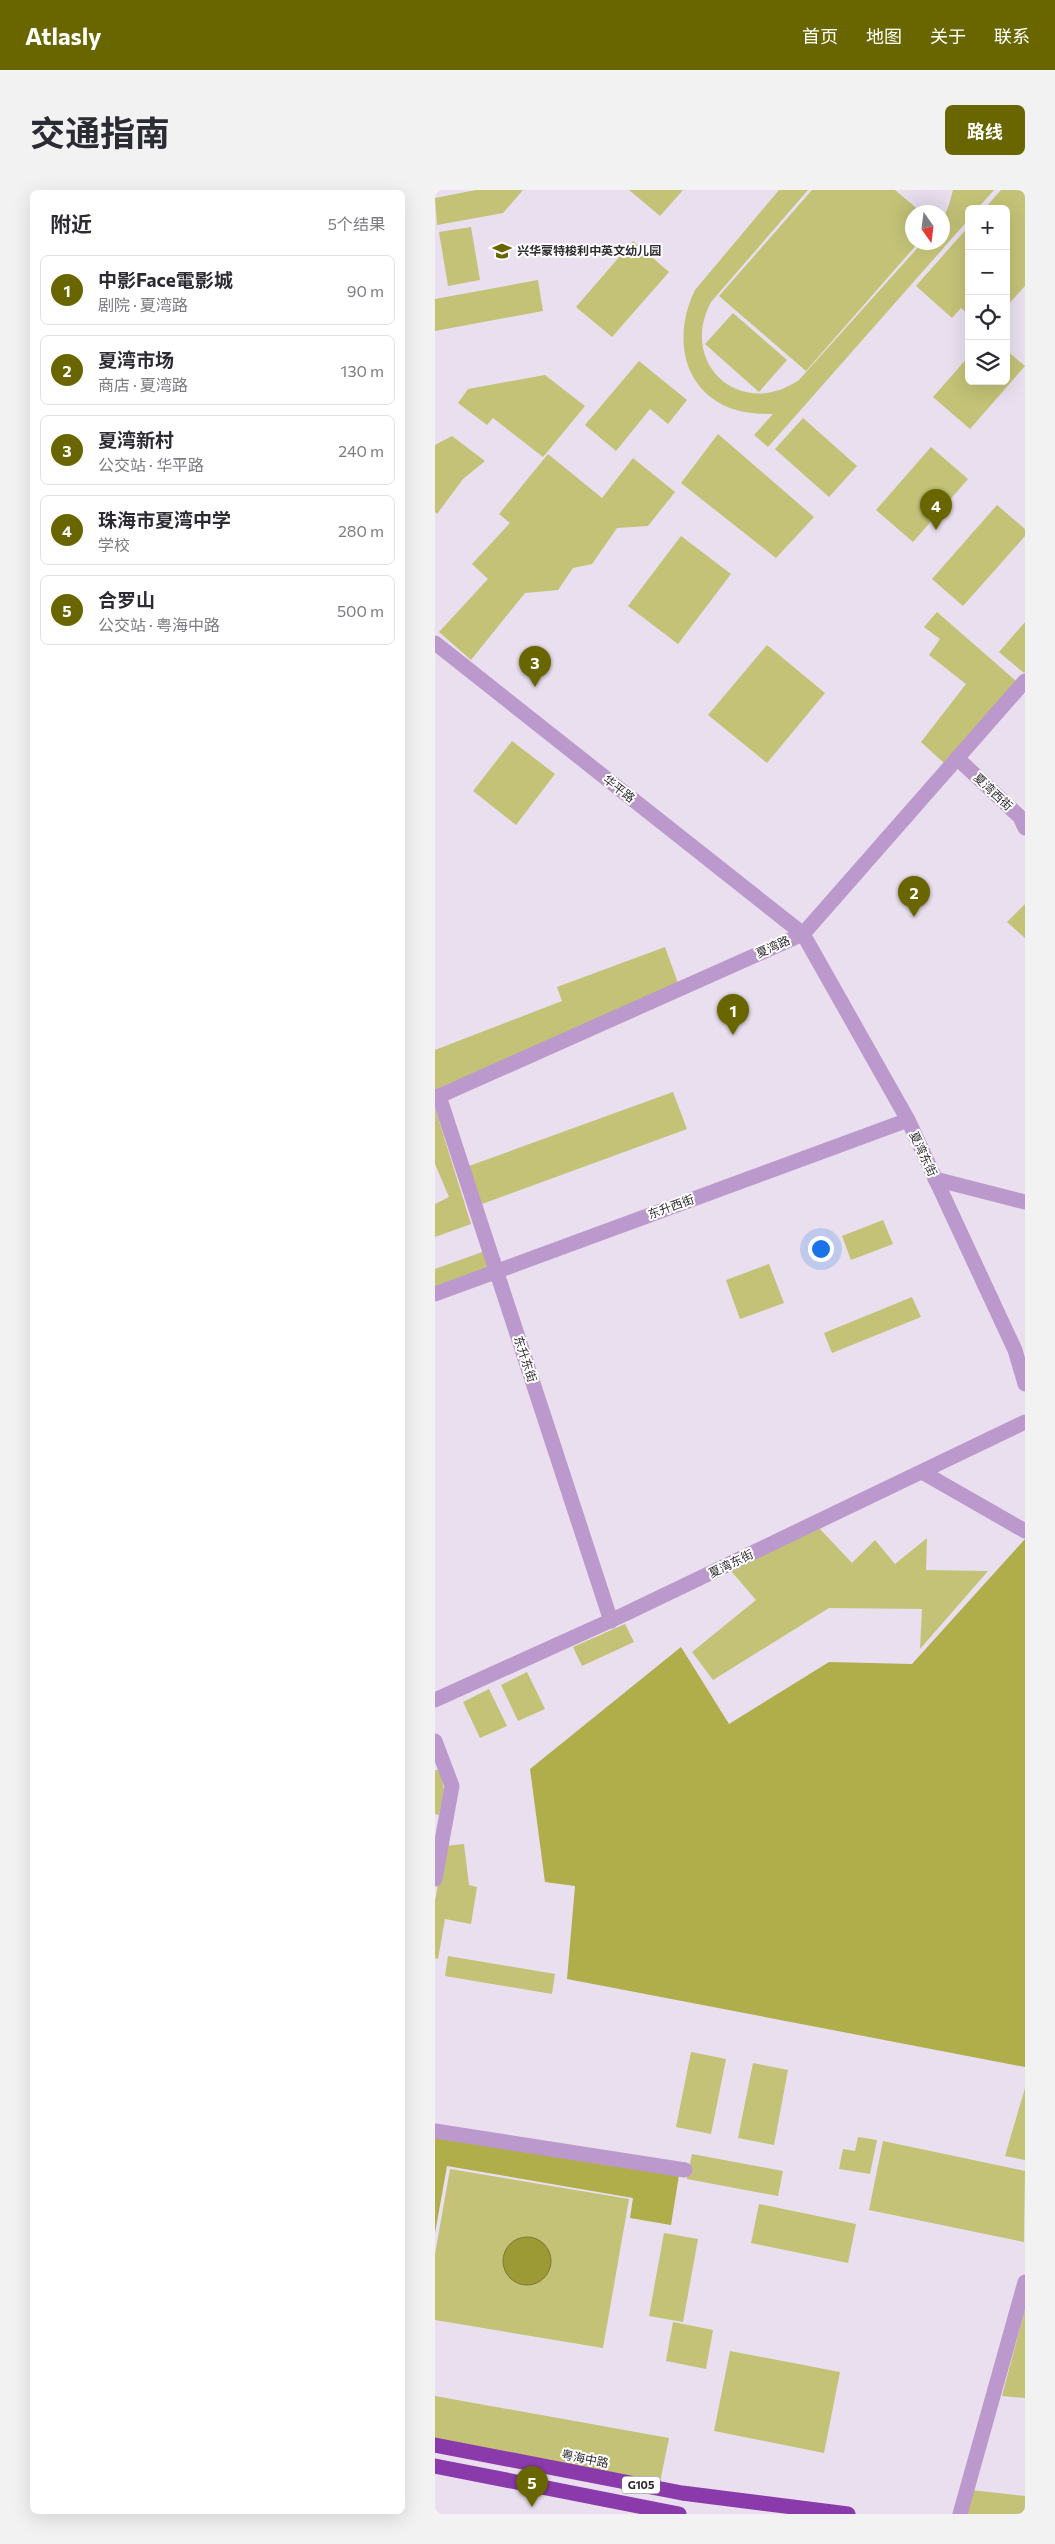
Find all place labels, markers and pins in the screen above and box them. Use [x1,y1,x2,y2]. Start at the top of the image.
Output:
school or university icon: 兴华蒙特梭利中英文幼儿园 [491,240,513,262]
place label: 兴华蒙特梭利中英文幼儿园 [517,243,661,257]
pin: 4 [920,489,952,530]
pin: 3 [519,646,551,687]
pin: 2 [898,876,930,917]
pin: 1 [717,994,749,1035]
pin: 5 [516,2466,548,2507]

